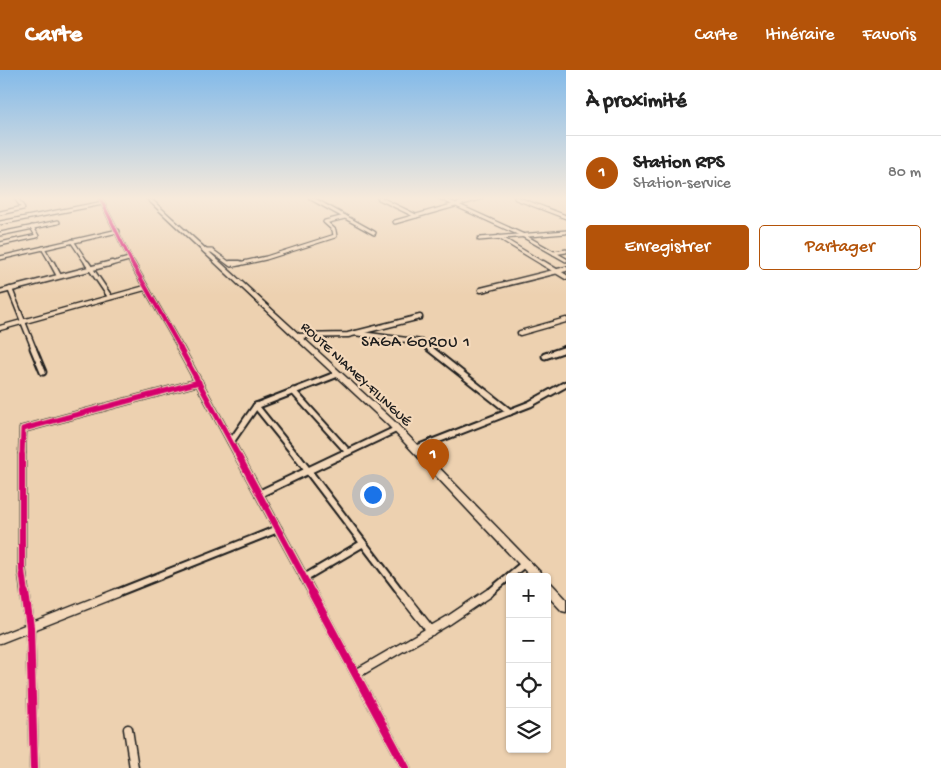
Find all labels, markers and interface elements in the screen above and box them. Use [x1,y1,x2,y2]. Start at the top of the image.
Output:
text: Carte [25,21,82,50]
text: Carte [694,25,737,46]
text: Itinéraire [765,25,835,46]
text: Favoris [863,25,916,46]
text: À proximité [586,90,687,115]
text: Station RPS [633,152,725,175]
text: 1 [599,164,605,183]
text: 80 m [888,164,921,183]
text: Station-service [633,175,731,194]
button: Enregistrer [586,225,749,270]
button: Partager [759,225,921,270]
street label: ROUTE NIAMEY-FILINGUÉ [296,319,415,431]
district label: SAGA GOROU 1 [361,334,471,353]
pin: 1 [417,439,449,480]
your location [360,482,386,508]
map controls [506,573,551,753]
button: + [506,573,551,618]
button: − [506,618,551,663]
button: locate [506,663,551,708]
button: layers [506,708,551,753]

